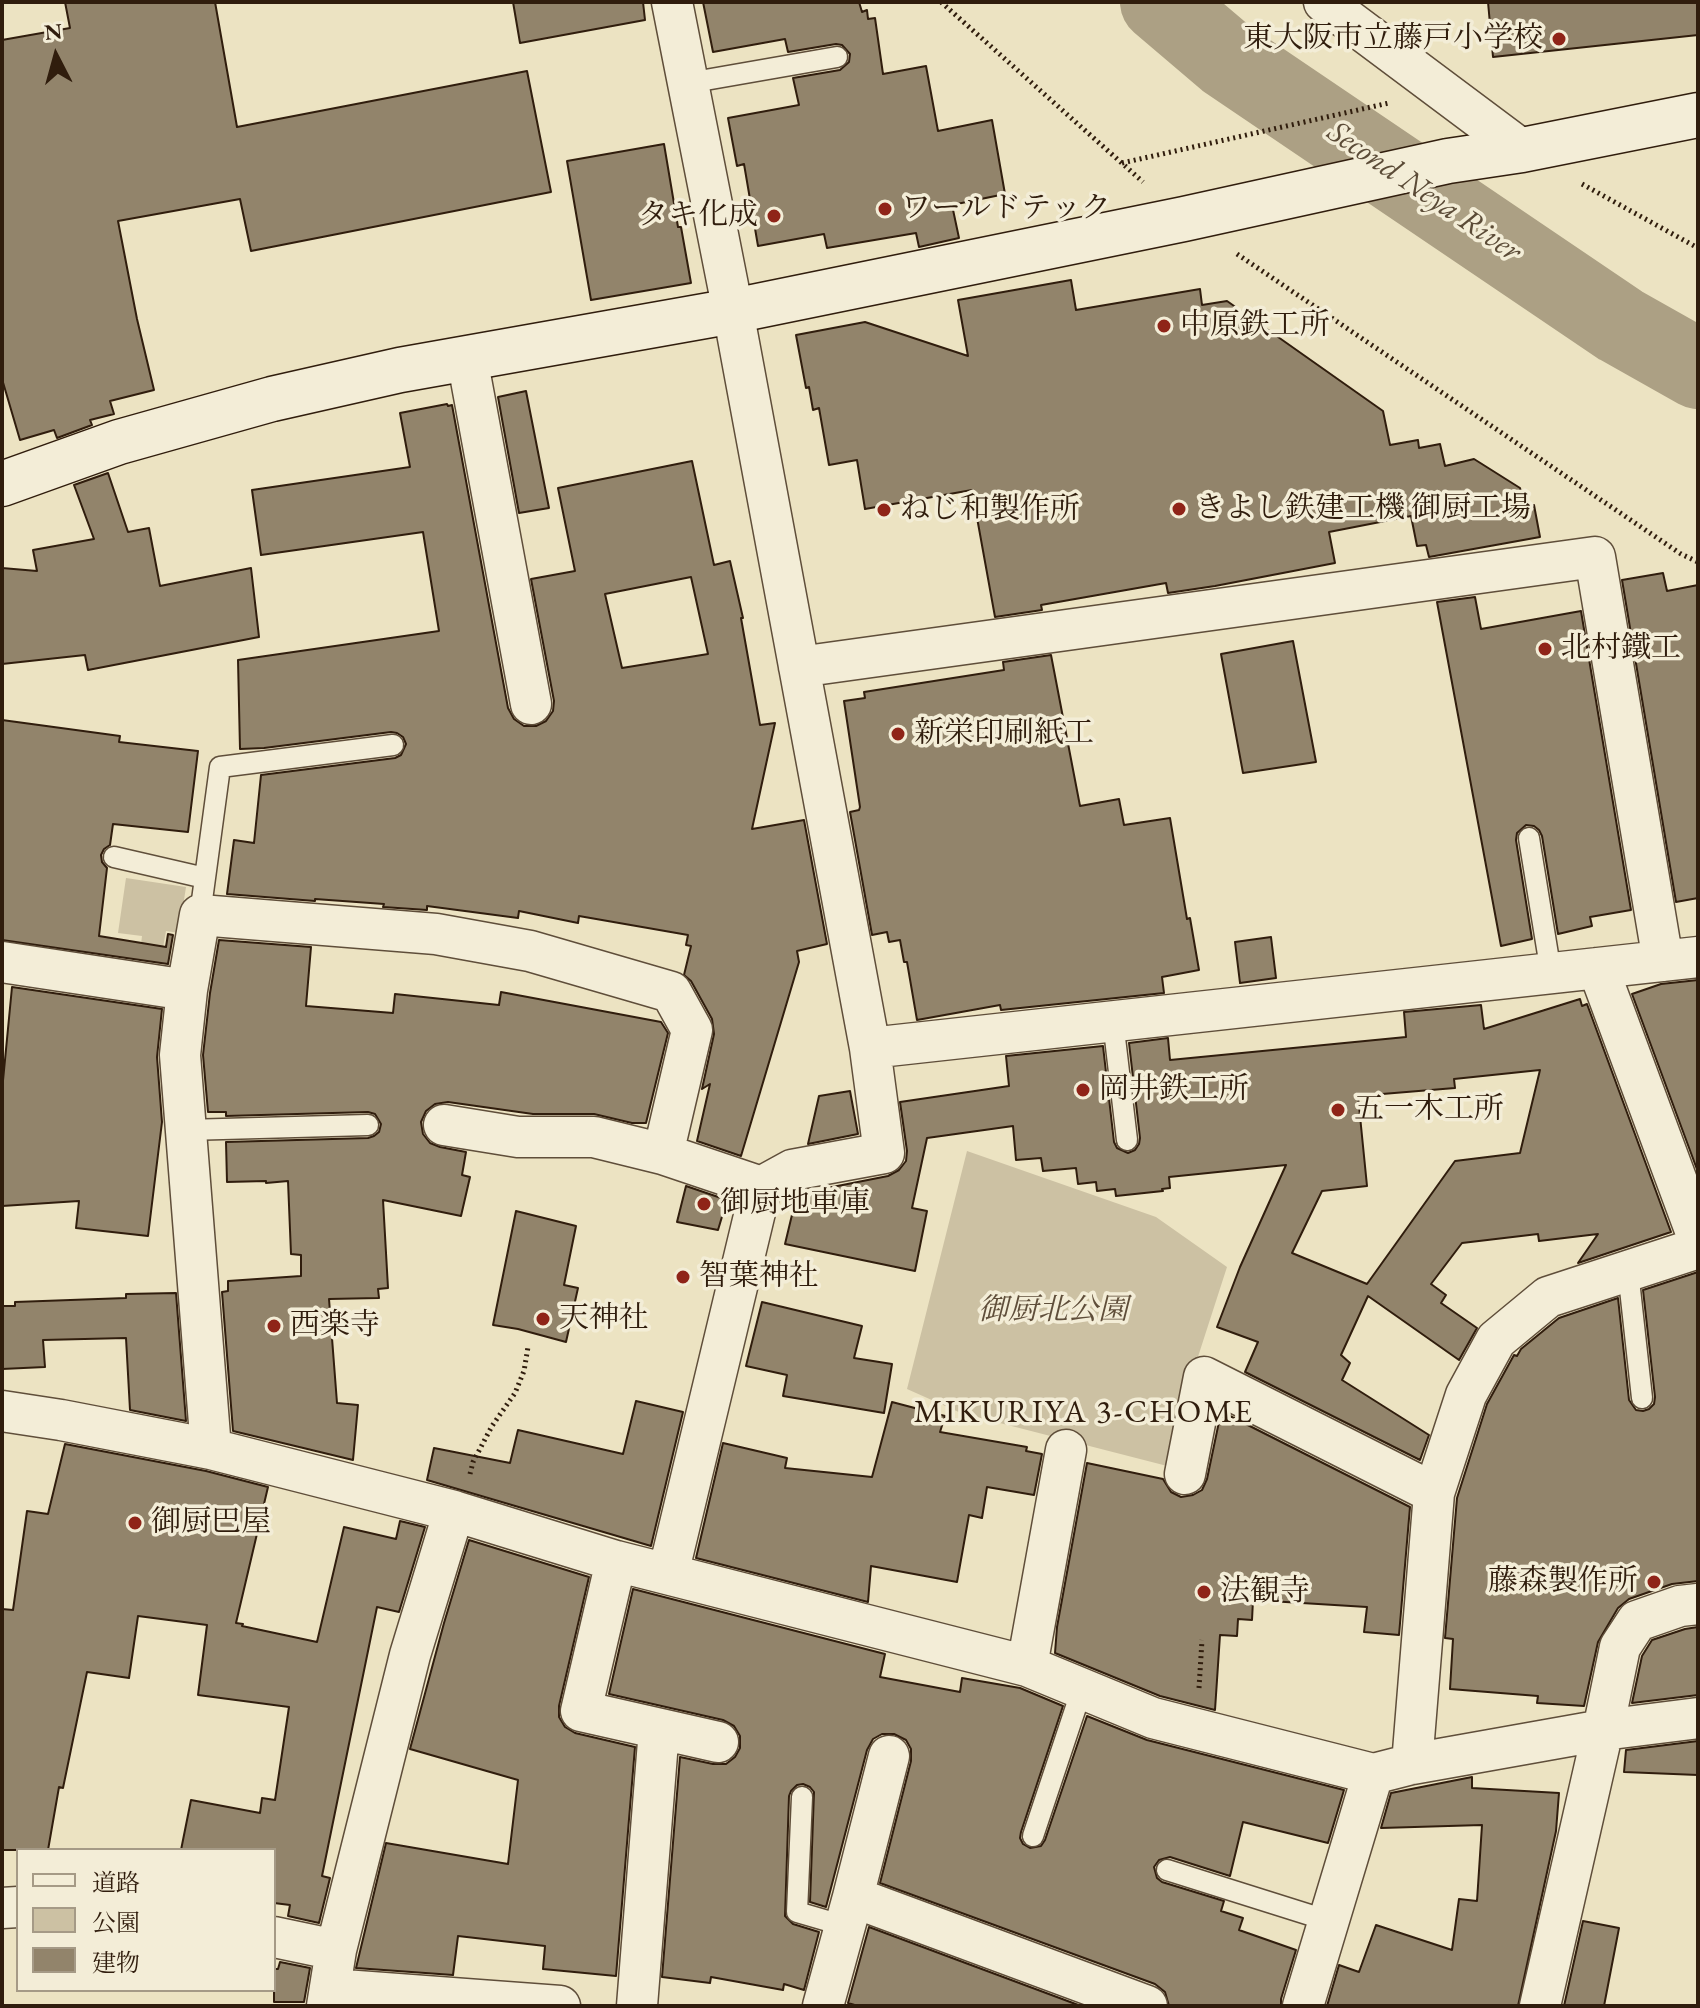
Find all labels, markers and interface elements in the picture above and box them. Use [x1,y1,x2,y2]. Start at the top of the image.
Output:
north arrow [16,16,96,96]
text: N [43,16,64,47]
place label: 東大阪市立藤戸小学校 [1243,21,1543,57]
marker: 東大阪市立藤戸小学校 [1550,30,1568,48]
water label: Second Neya River [1320,113,1528,271]
place label: ワールドテック [901,191,1111,227]
place label: タキ化成 [638,198,758,234]
marker: ワールドテック [876,200,894,218]
marker: タキ化成 [765,207,783,225]
place label: 中原鉄工所 [1180,308,1330,344]
marker: 中原鉄工所 [1155,317,1173,335]
place label: きよし鉄建工機 御厨工場 [1195,491,1531,527]
place label: ねじ和製作所 [900,492,1080,528]
marker: きよし鉄建工機 御厨工場 [1170,500,1188,518]
marker: ねじ和製作所 [875,501,893,519]
place label: 北村鐵工 [1561,631,1681,667]
marker: 北村鐵工 [1536,640,1554,658]
place label: 新栄印刷紙工 [914,716,1094,752]
marker: 新栄印刷紙工 [889,725,907,743]
place label: 岡井鉄工所 [1099,1072,1249,1108]
marker: 岡井鉄工所 [1074,1081,1092,1099]
place label: 五一木工所 [1354,1092,1504,1128]
marker: 五一木工所 [1329,1101,1347,1119]
place label: 御厨地車庫 [720,1186,870,1222]
marker: 御厨地車庫 [695,1195,713,1213]
place label: 智葉神社 [699,1259,819,1295]
marker: 智葉神社 [674,1268,692,1286]
park label: 御厨北公園 [978,1293,1128,1329]
place label: 天神社 [559,1301,649,1337]
place label: 西楽寺 [290,1308,380,1344]
marker: 天神社 [534,1310,552,1328]
marker: 西楽寺 [265,1317,283,1335]
district label: MIKURIYA 3-CHOME [914,1394,1254,1432]
place label: 御厨巴屋 [151,1505,271,1541]
marker: 御厨巴屋 [126,1514,144,1532]
place label: 藤森製作所 [1488,1564,1638,1600]
marker: 藤森製作所 [1645,1573,1663,1591]
place label: 法観寺 [1220,1574,1310,1610]
marker: 法観寺 [1195,1583,1213,1601]
legend [16,1848,276,1992]
text: 道路 [92,1867,140,1898]
text: 公園 [92,1907,140,1938]
text: 建物 [92,1947,140,1978]

